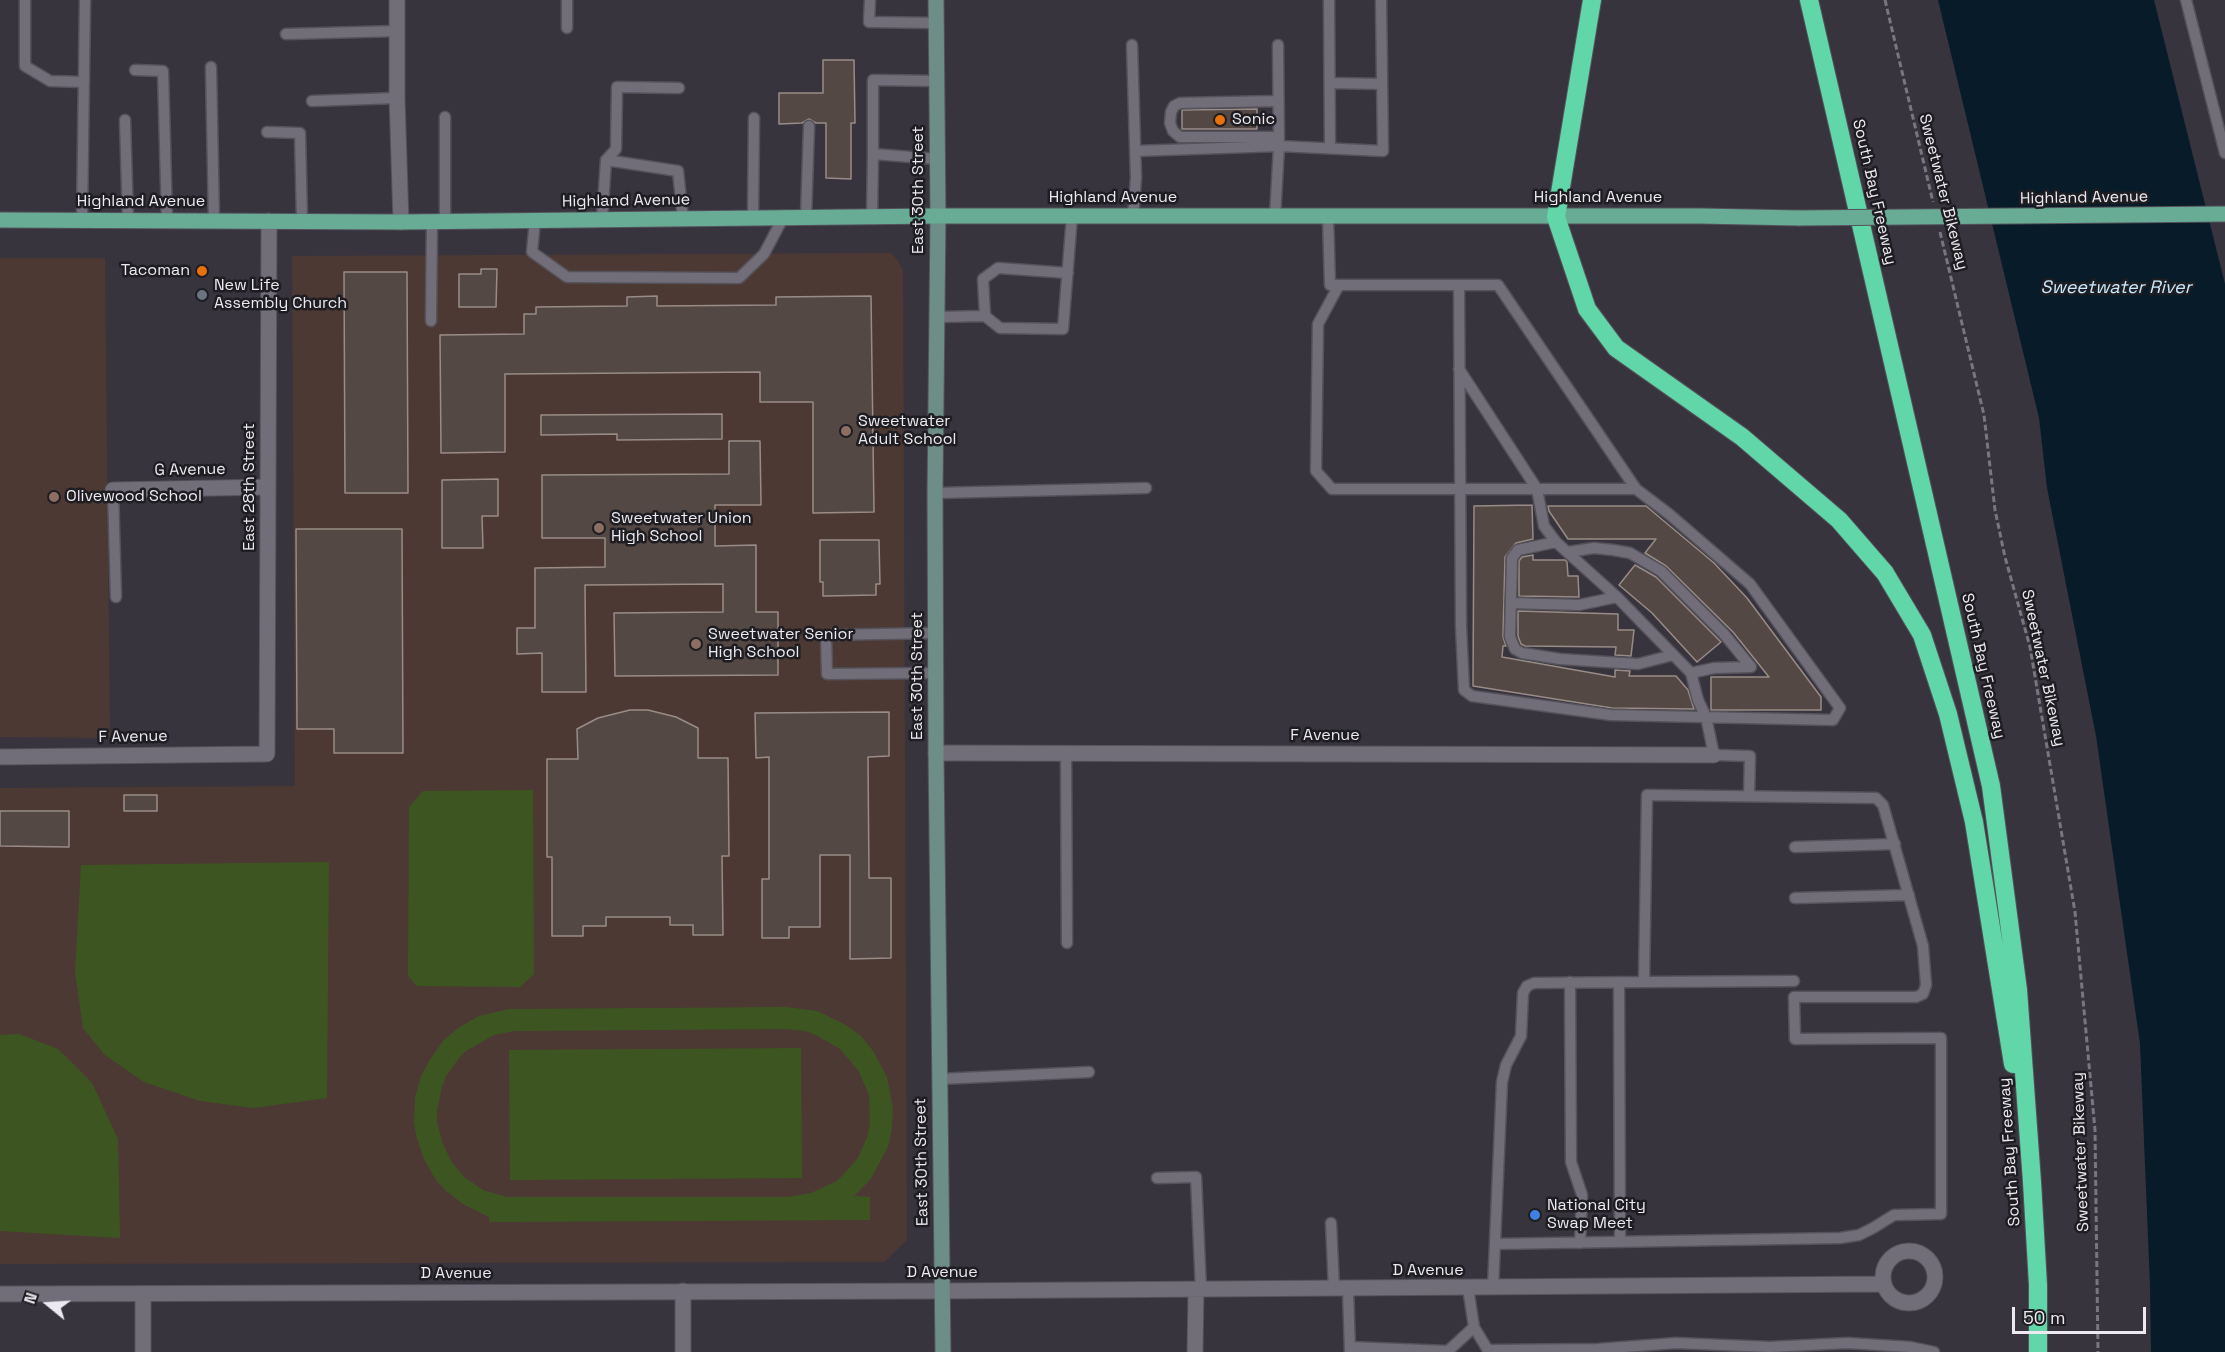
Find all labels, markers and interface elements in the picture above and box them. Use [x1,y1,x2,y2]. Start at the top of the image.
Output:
place label: Sonic [1232,110,1275,130]
street label: Sweetwater Bikeway [1914,112,1972,272]
marker: Sonic [1213,113,1227,127]
street label: South Bay Freeway [1848,117,1900,267]
street label: East 30th Street [909,126,929,254]
street label: Highland Avenue [2020,187,2148,209]
street label: Highland Avenue [1049,188,1177,208]
street label: Highland Avenue [1534,188,1662,208]
street label: Highland Avenue [562,190,690,212]
street label: Highland Avenue [77,192,205,212]
place label: Tacoman [121,261,190,281]
marker: Tacoman [195,264,209,278]
place label: New Life Assembly Church [214,276,347,314]
water label: Sweetwater River [2040,277,2192,299]
marker: New Life Assembly Church [195,288,209,302]
place label: Sweetwater Adult School [858,412,956,450]
street label: East 28th Street [240,423,260,551]
marker: Sweetwater Adult School [839,424,853,438]
street label: G Avenue [154,460,226,480]
place label: Olivewood School [66,487,202,507]
marker: Olivewood School [47,490,61,504]
place label: Sweetwater Union High School [611,509,752,547]
marker: Sweetwater Union High School [592,521,606,535]
street label: Sweetwater Bikeway [2017,588,2069,748]
street label: South Bay Freeway [1957,591,2009,741]
street label: East 30th Street [908,612,928,740]
place label: Sweetwater Senior High School [708,625,853,663]
marker: Sweetwater Senior High School [689,637,703,651]
street label: F Avenue [1290,726,1360,746]
street label: F Avenue [98,727,168,747]
street label: Sweetwater Bikeway [2069,1072,2093,1232]
street label: South Bay Freeway [1995,1077,2025,1227]
street label: East 30th Street [911,1098,933,1226]
place label: National City Swap Meet [1547,1196,1646,1234]
marker: National City Swap Meet [1528,1208,1542,1222]
street label: D Avenue [1392,1261,1464,1281]
street label: D Avenue [906,1263,978,1283]
street label: D Avenue [420,1264,492,1284]
north arrow [18,1274,78,1334]
text: N [19,1290,42,1307]
scale bar [2015,1295,2148,1333]
text: 50 m [2023,1306,2065,1329]

